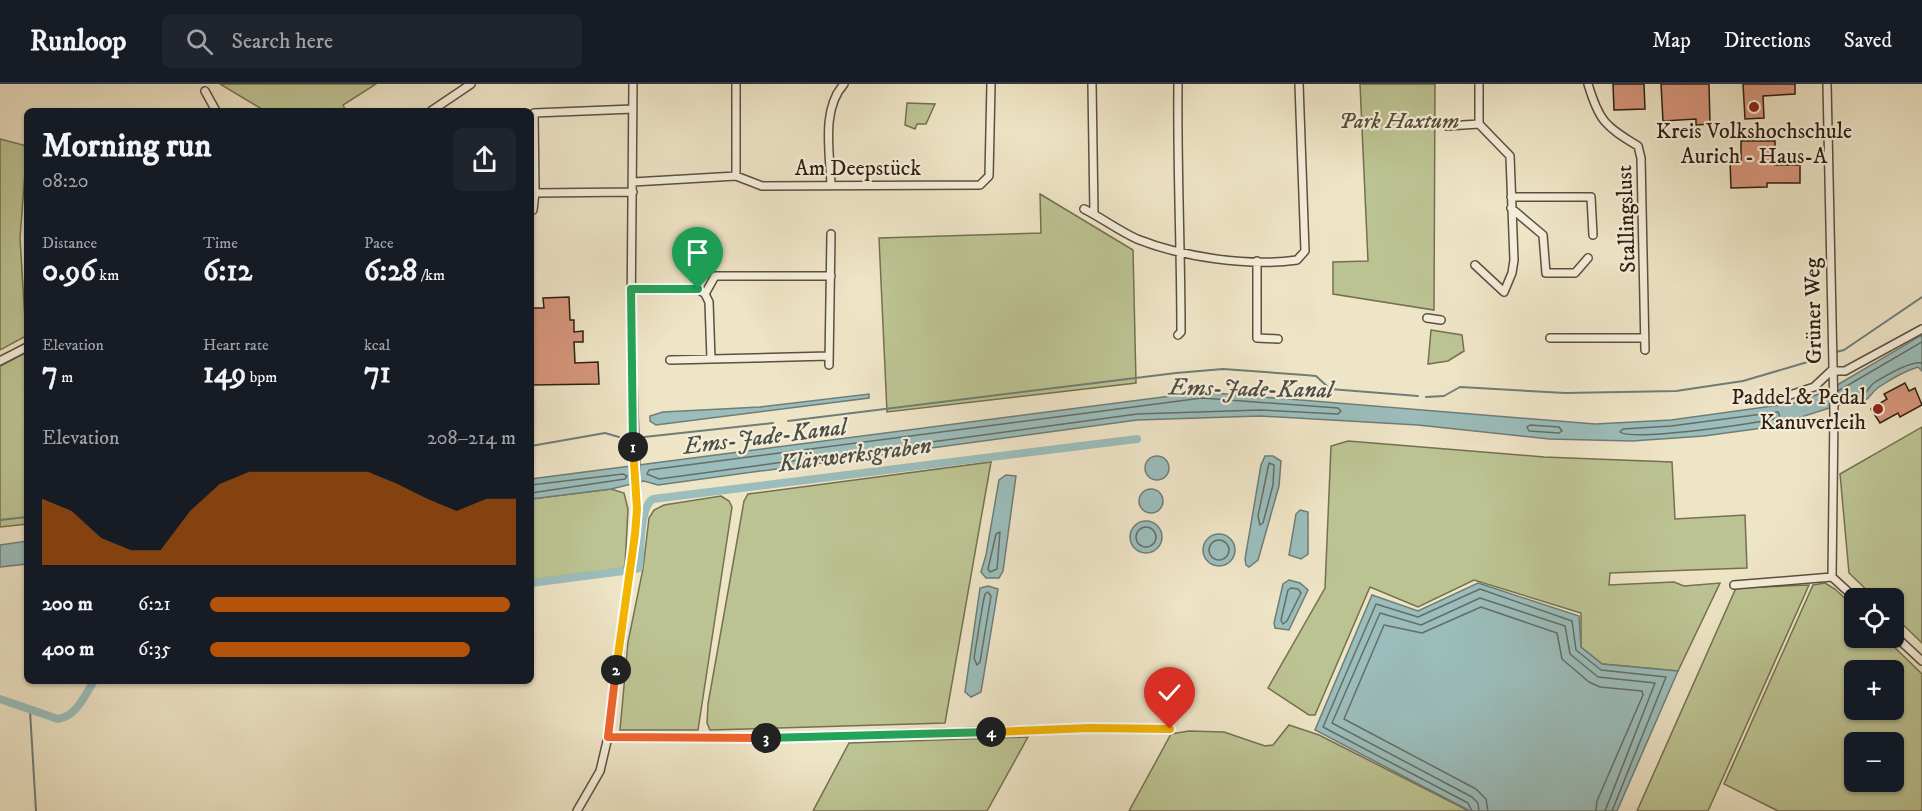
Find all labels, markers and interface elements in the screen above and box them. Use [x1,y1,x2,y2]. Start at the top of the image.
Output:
search box [162,14,582,68]
text: Runloop [30,24,126,59]
icon: search [183,25,216,58]
text: Search here [231,28,333,55]
text: Map [1652,28,1691,54]
text: Directions [1724,28,1811,54]
text: Saved [1844,28,1892,54]
marker: Kreis Volkshochschule Aurich - Haus-A [1747,100,1761,114]
park label: Park Haxtum [1339,108,1459,135]
place label: Kreis Volkshochschule Aurich - Haus-A [1656,118,1852,170]
text: Morning run [42,126,211,167]
button: share [453,128,516,191]
street label: Am Deepstück [795,155,921,182]
street label: Stallingslust [1611,165,1642,273]
text: 08:20 [42,169,89,194]
pin [672,227,723,289]
text: Distance [42,233,97,253]
text: Time [203,233,238,253]
text: Pace [364,233,394,253]
icon: arrive [681,236,714,269]
text: 0.96 [42,253,96,290]
text: 6:12 [203,253,252,290]
text: 6:28 [364,253,417,290]
street label: Grüner Weg [1799,257,1828,364]
text: km [96,265,119,285]
text: /km [417,265,445,285]
text: Elevation [42,335,104,355]
text: Heart rate [203,335,269,355]
text: kcal [364,335,390,355]
text: 7 [42,355,58,392]
text: 149 [203,355,246,392]
text: 71 [364,355,391,392]
text: m [58,367,73,387]
text: bpm [246,367,277,387]
water label: Ems-Jade-Kanal [1167,373,1336,405]
place label: Paddel & Pedal Kanuverleih [1731,384,1866,436]
marker: Paddel & Pedal Kanuverleih [1871,402,1885,416]
water label: Ems-Jade-Kanal [680,412,851,462]
text: Elevation [42,426,119,451]
text: 208–214 m [427,426,516,451]
water label: Klärwerksgraben [776,431,933,479]
pin: 1 [618,432,648,462]
text: 1 [630,437,636,457]
map controls [1844,588,1904,792]
button: locate [1844,588,1904,648]
text: 200 m [42,592,93,617]
text: 6:21 [138,592,171,617]
text: 400 m [42,637,94,662]
text: 6:35 [138,637,171,662]
pin: 2 [601,655,631,685]
text: 2 [612,660,620,680]
button: + [1844,660,1904,720]
pin [1144,667,1195,729]
icon: check [1153,676,1186,709]
pin: 4 [976,717,1006,747]
text: 4 [986,722,996,742]
pin: 3 [751,723,781,753]
text: 3 [763,728,769,748]
button: − [1844,732,1904,792]

